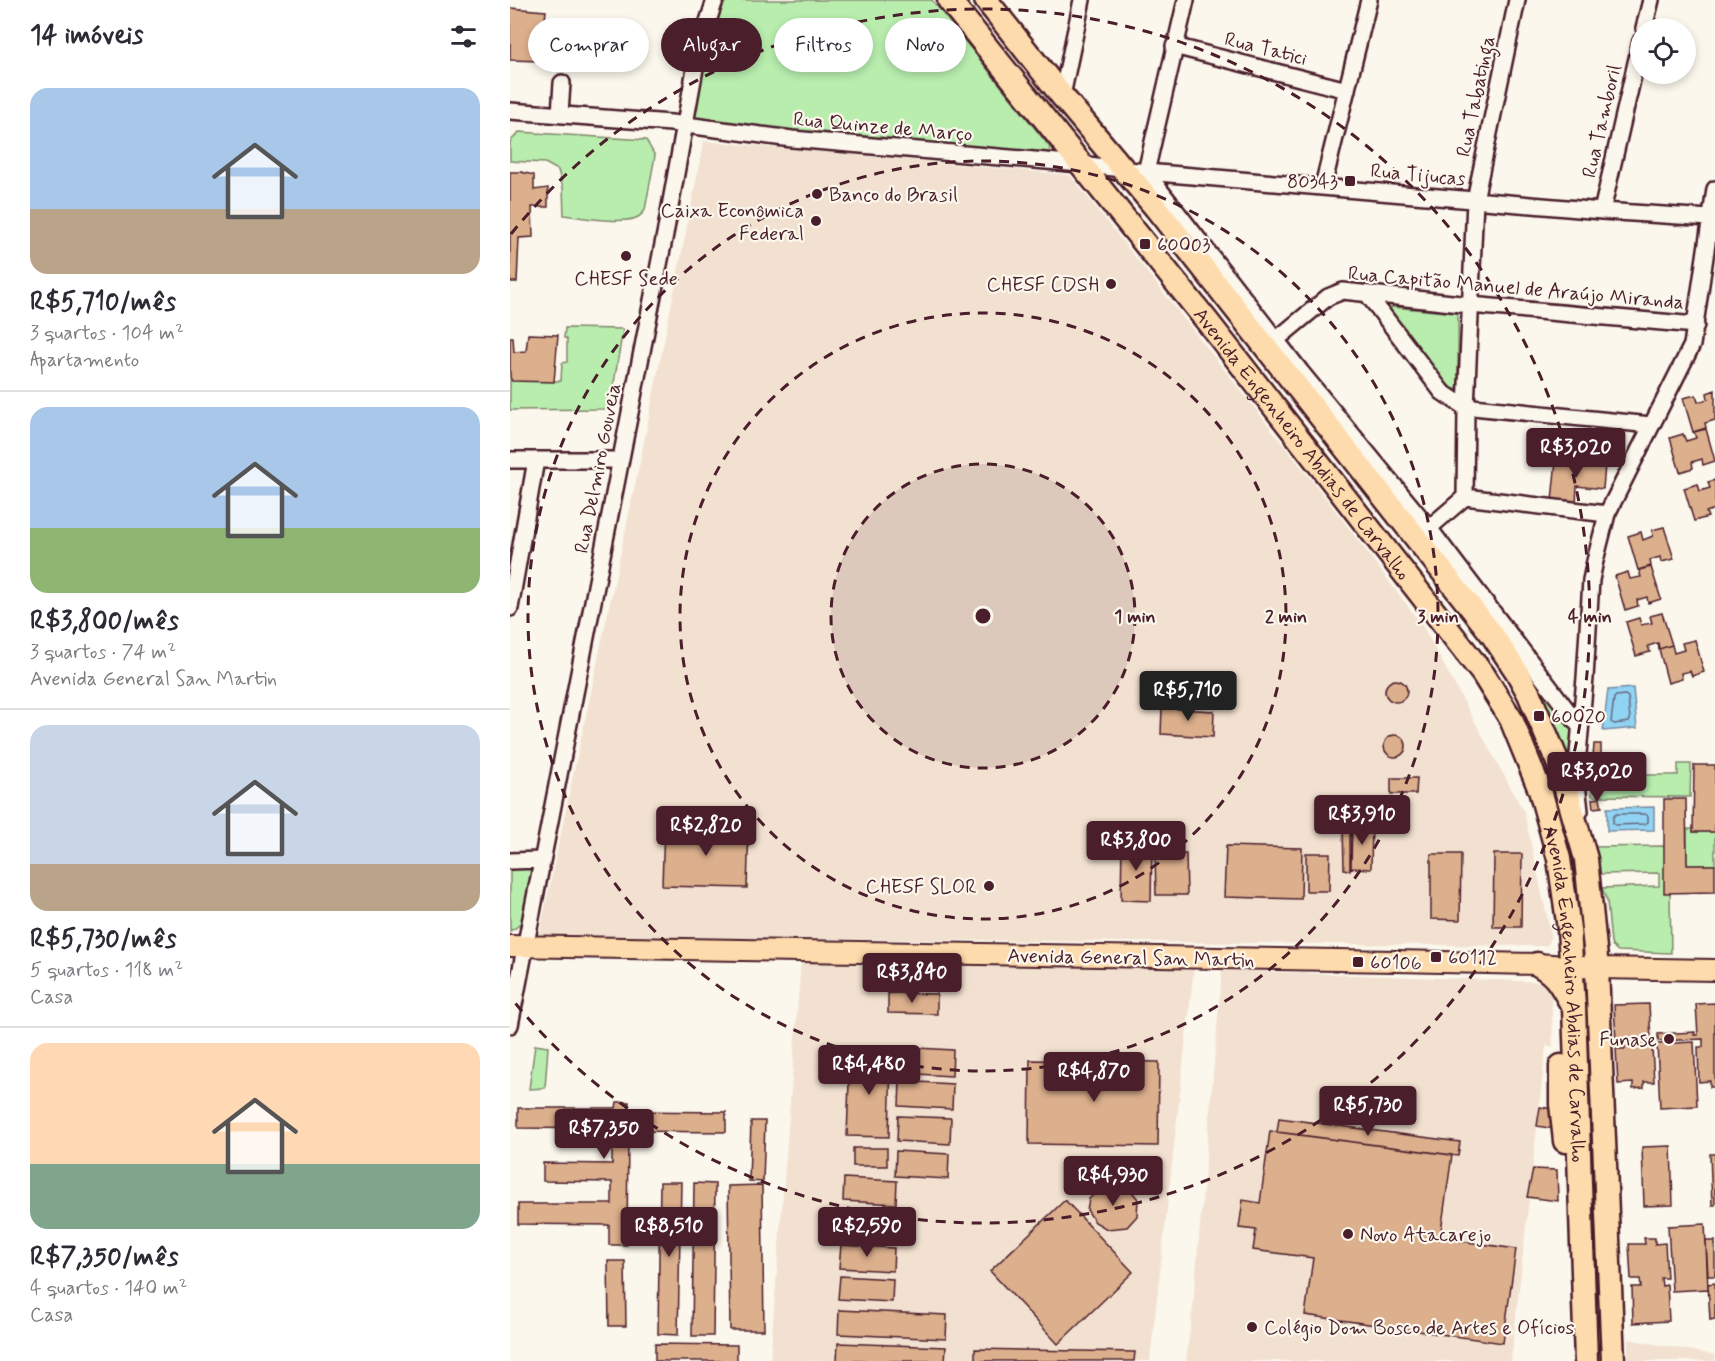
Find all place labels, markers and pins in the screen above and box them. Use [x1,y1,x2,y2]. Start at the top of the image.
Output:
place label: 80343 [1287,169,1338,196]
marker: 80343 [1343,174,1357,188]
place label: Banco do Brasil [829,182,958,209]
marker: Banco do Brasil [810,187,824,201]
place label: Caixa Econômica Federal [661,198,804,248]
marker: Caixa Econômica Federal [809,214,823,228]
place label: 60003 [1157,232,1210,259]
marker: 60003 [1138,237,1152,251]
marker: CHESF Sede [619,249,633,263]
place label: CHESF Sede [574,266,678,293]
place label: CHESF CDSH [986,272,1099,299]
marker: CHESF CDSH [1104,277,1118,291]
pin: R$3,020 [1521,428,1631,479]
centre of rings [973,606,993,626]
pin: R$5,710 [1133,671,1243,722]
place label: 60020 [1551,704,1606,731]
marker: 60020 [1532,709,1546,723]
pin: R$3,020 [1542,752,1652,803]
pin: R$3,910 [1307,795,1417,846]
pin: R$2,820 [651,806,761,857]
pin: R$3,800 [1081,821,1191,872]
place label: CHESF SLOR [866,874,977,901]
marker: CHESF SLOR [982,879,996,893]
place label: 60112 [1448,945,1497,972]
place label: 60106 [1370,950,1422,977]
marker: 60112 [1429,950,1443,964]
pin: R$3,840 [857,953,967,1004]
marker: 60106 [1351,955,1365,969]
place label: Funase [1599,1027,1657,1054]
marker: Funase [1662,1032,1676,1046]
pin: R$4,480 [814,1045,924,1096]
pin: R$4,870 [1039,1052,1149,1103]
pin: R$5,730 [1313,1086,1423,1137]
pin: R$7,350 [549,1109,659,1160]
pin: R$4,930 [1058,1156,1168,1207]
pin: R$8,510 [614,1207,724,1258]
pin: R$2,590 [812,1207,922,1258]
place label: Novo Atacarejo [1360,1222,1491,1249]
marker: Novo Atacarejo [1341,1227,1355,1241]
place label: Colégio Dom Bosco de Artes e Ofícios [1264,1315,1574,1342]
marker: Colégio Dom Bosco de Artes e Ofícios [1245,1320,1259,1334]

